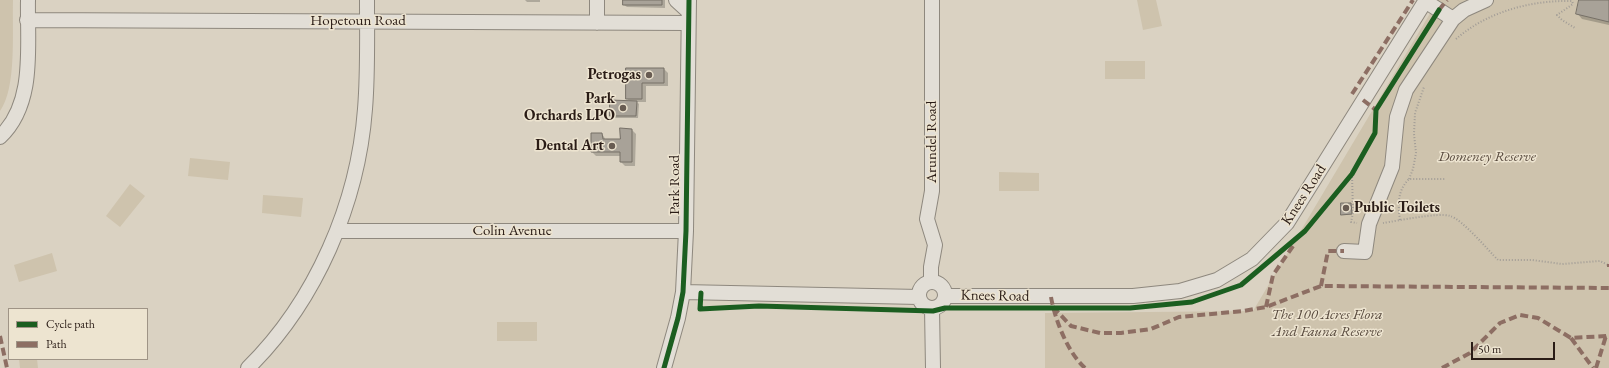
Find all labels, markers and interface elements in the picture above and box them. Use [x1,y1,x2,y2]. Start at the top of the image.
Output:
street label: Hopetoun Road [310,12,406,30]
place label: Petrogas [587,66,641,84]
marker: Petrogas [644,70,654,80]
place label: Park Orchards LPO [524,90,615,125]
street label: Arundel Road [923,101,941,183]
marker: Park Orchards LPO [618,103,628,113]
place label: Dental Art [535,137,604,155]
marker: Dental Art [607,141,617,151]
park label: Domeney Reserve [1438,148,1536,166]
street label: Park Road [666,155,684,215]
street label: Knees Road [1278,161,1330,229]
place label: Public Toilets [1354,199,1440,217]
marker: Public Toilets [1341,203,1351,213]
street label: Colin Avenue [472,222,552,240]
street label: Knees Road [960,286,1030,306]
park label: The 100 Acres Flora And Fauna Reserve [1271,306,1383,341]
legend [8,308,148,360]
text: Cycle path [46,316,95,332]
scale bar [1473,334,1557,360]
text: Path [46,336,67,352]
text: 50 m [1478,341,1501,357]

